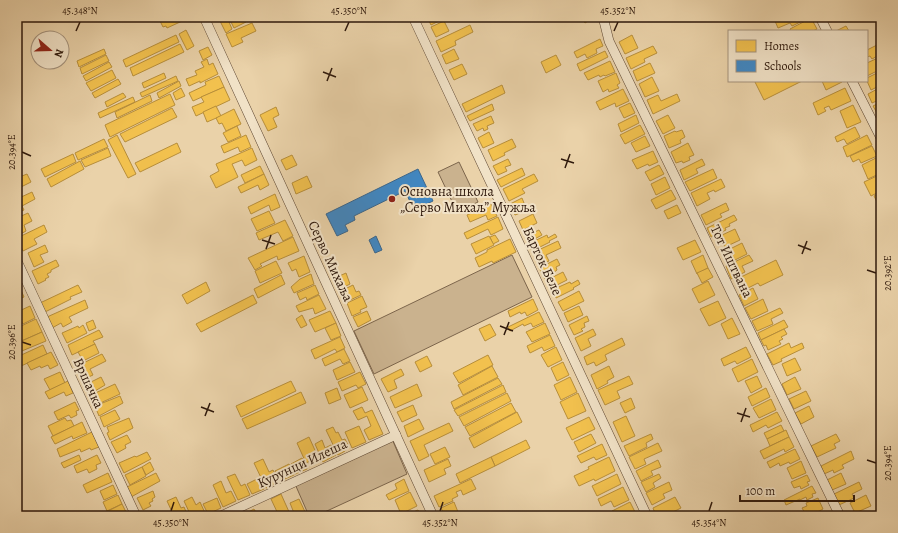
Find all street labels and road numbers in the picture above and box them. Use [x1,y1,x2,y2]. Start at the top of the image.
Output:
street label: Серво Михаља [304,218,358,305]
street label: Тот Иштвана [706,222,758,301]
street label: Барток Беле [518,224,567,299]
street label: Вршачка [69,355,109,412]
street label: Курунци Илеша [254,434,351,493]

